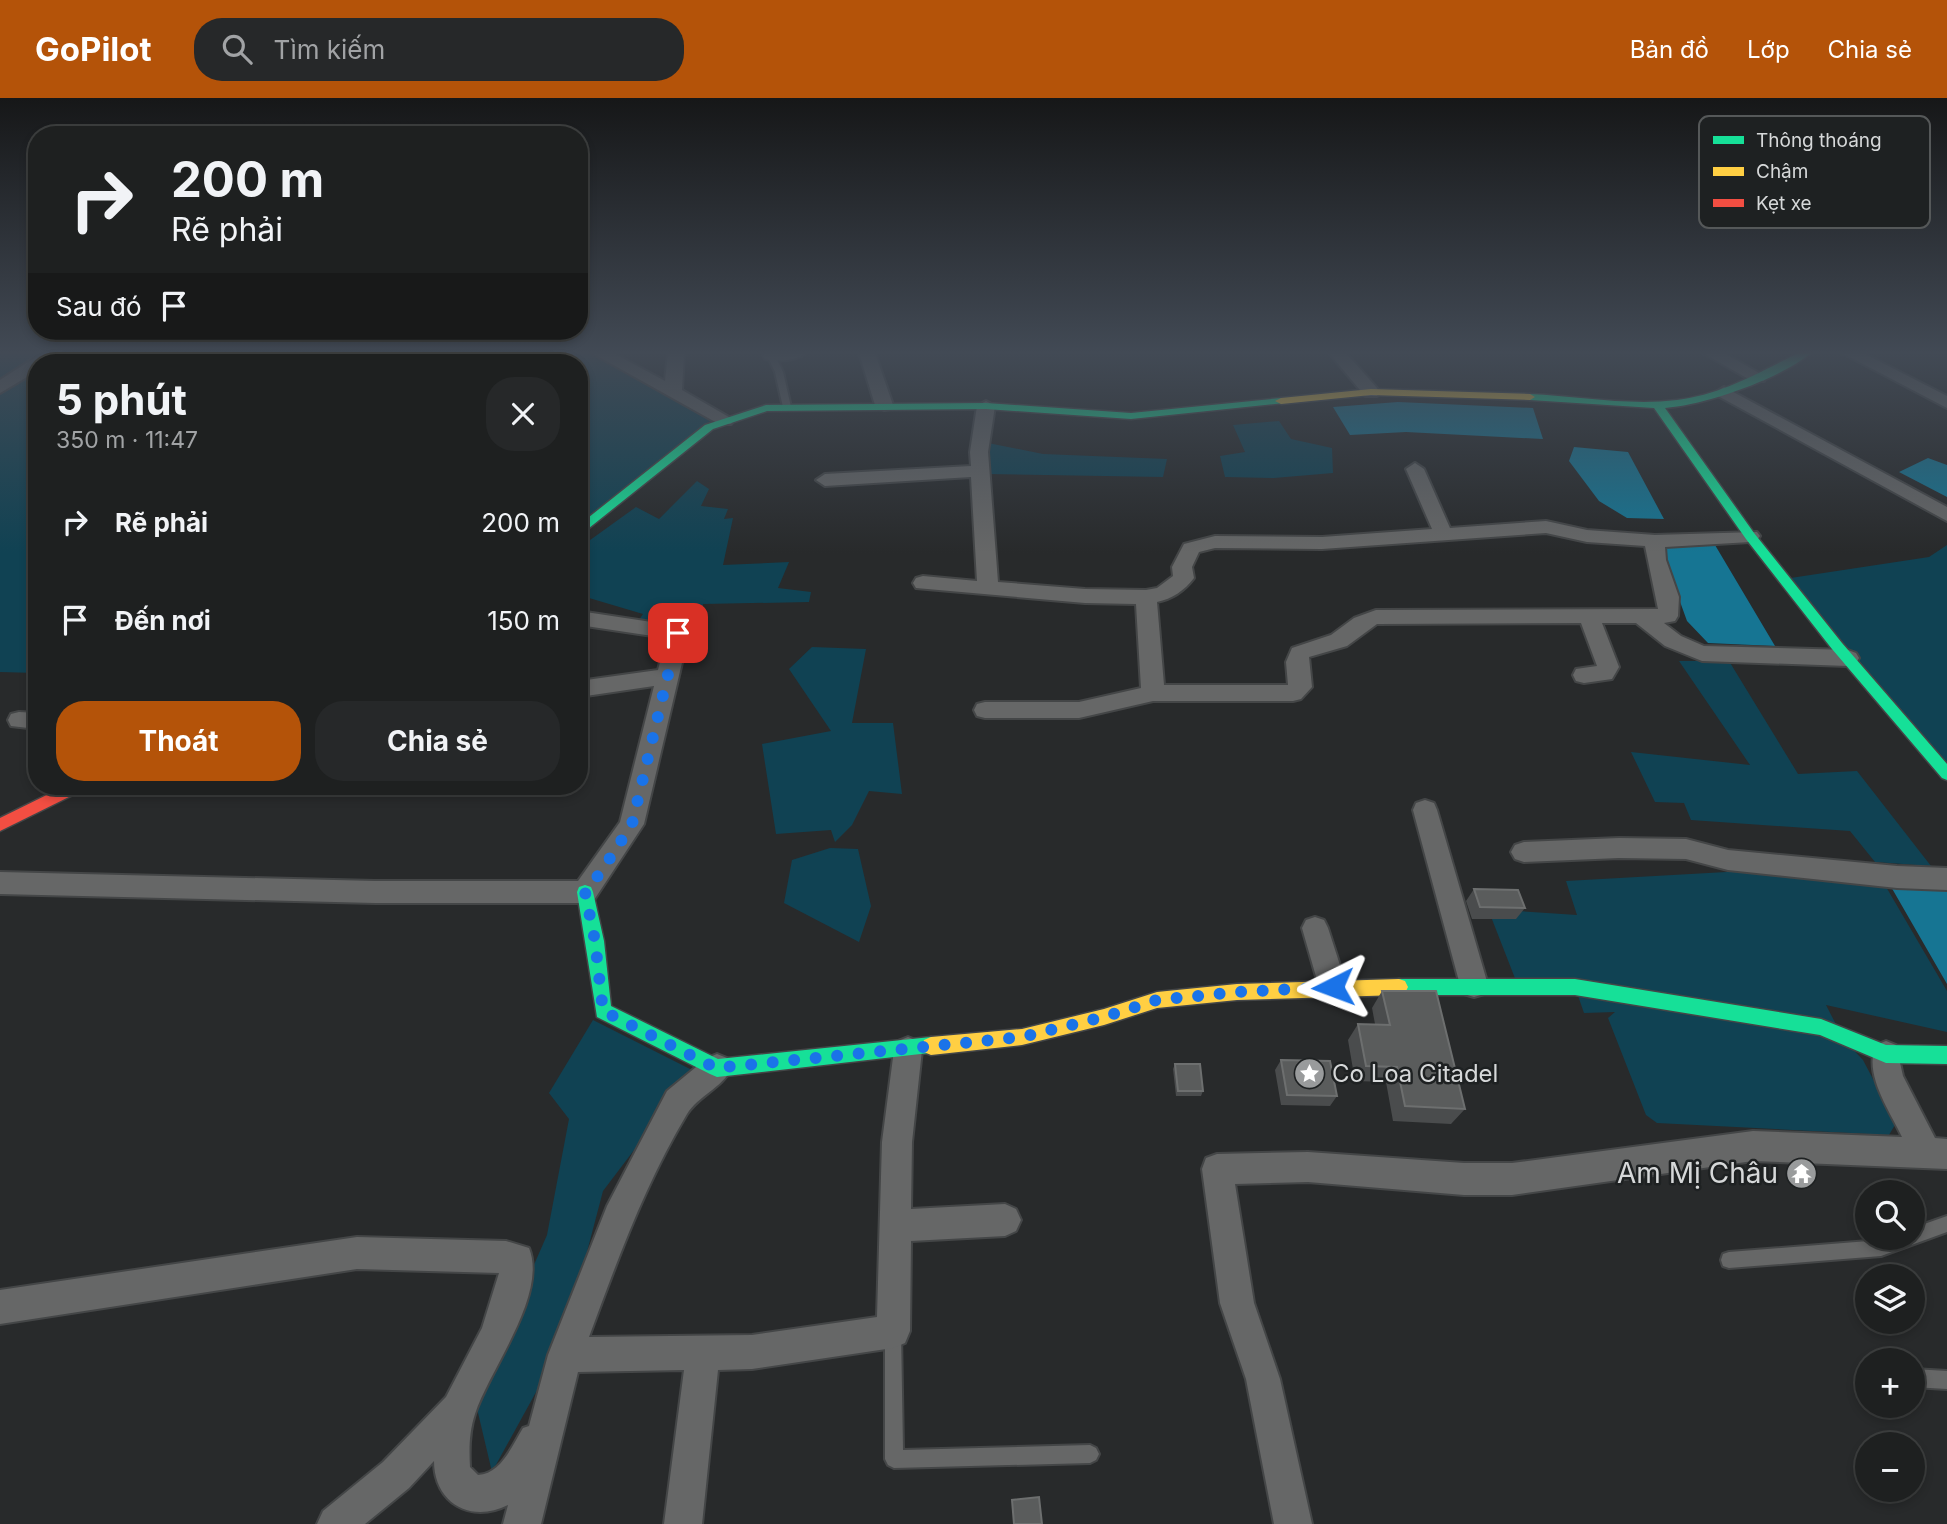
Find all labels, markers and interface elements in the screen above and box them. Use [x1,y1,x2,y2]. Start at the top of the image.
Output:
search box [194,18,684,81]
text: GoPilot [35,29,152,69]
icon: search [218,30,256,68]
text: Tìm kiếm [274,34,385,65]
text: Bản đồ [1630,35,1709,64]
text: Lớp [1747,35,1790,64]
text: Chia sẻ [1828,35,1912,64]
legend [1699,116,1930,228]
text: Thông thoáng [1756,129,1882,152]
text: 200 m [171,150,324,209]
icon: right [56,154,147,245]
text: Chậm [1756,160,1808,183]
text: Kẹt xe [1756,192,1812,215]
text: Rẽ phải [171,210,283,249]
icon: arrive [155,287,193,325]
text: Sau đó [56,291,141,322]
text: 5 phút [56,374,187,425]
button: close [486,377,560,451]
text: 350 m · 11:47 [56,426,198,454]
icon: right [56,503,94,541]
text: Rẽ phải [115,507,208,538]
text: 200 m [481,507,560,538]
icon: arrive [56,601,94,639]
pin [648,603,708,663]
text: Đến nơi [115,605,211,636]
text: 150 m [487,605,560,636]
icon: arrive [659,614,697,652]
button: Thoát [56,701,301,781]
button: Chia sẻ [315,701,560,781]
position arrow [1296,950,1370,1024]
place icon: Co Loa Citadel [1292,1057,1326,1091]
place label: Co Loa Citadel [1332,1059,1498,1088]
place label: Am Mị Châu [1617,1156,1778,1190]
temple icon: Am Mị Châu [1784,1156,1818,1190]
map controls [1855,1180,1925,1502]
button: search [1855,1180,1925,1250]
button: layers [1855,1264,1925,1334]
button: + [1855,1348,1925,1418]
button: − [1855,1432,1925,1502]

